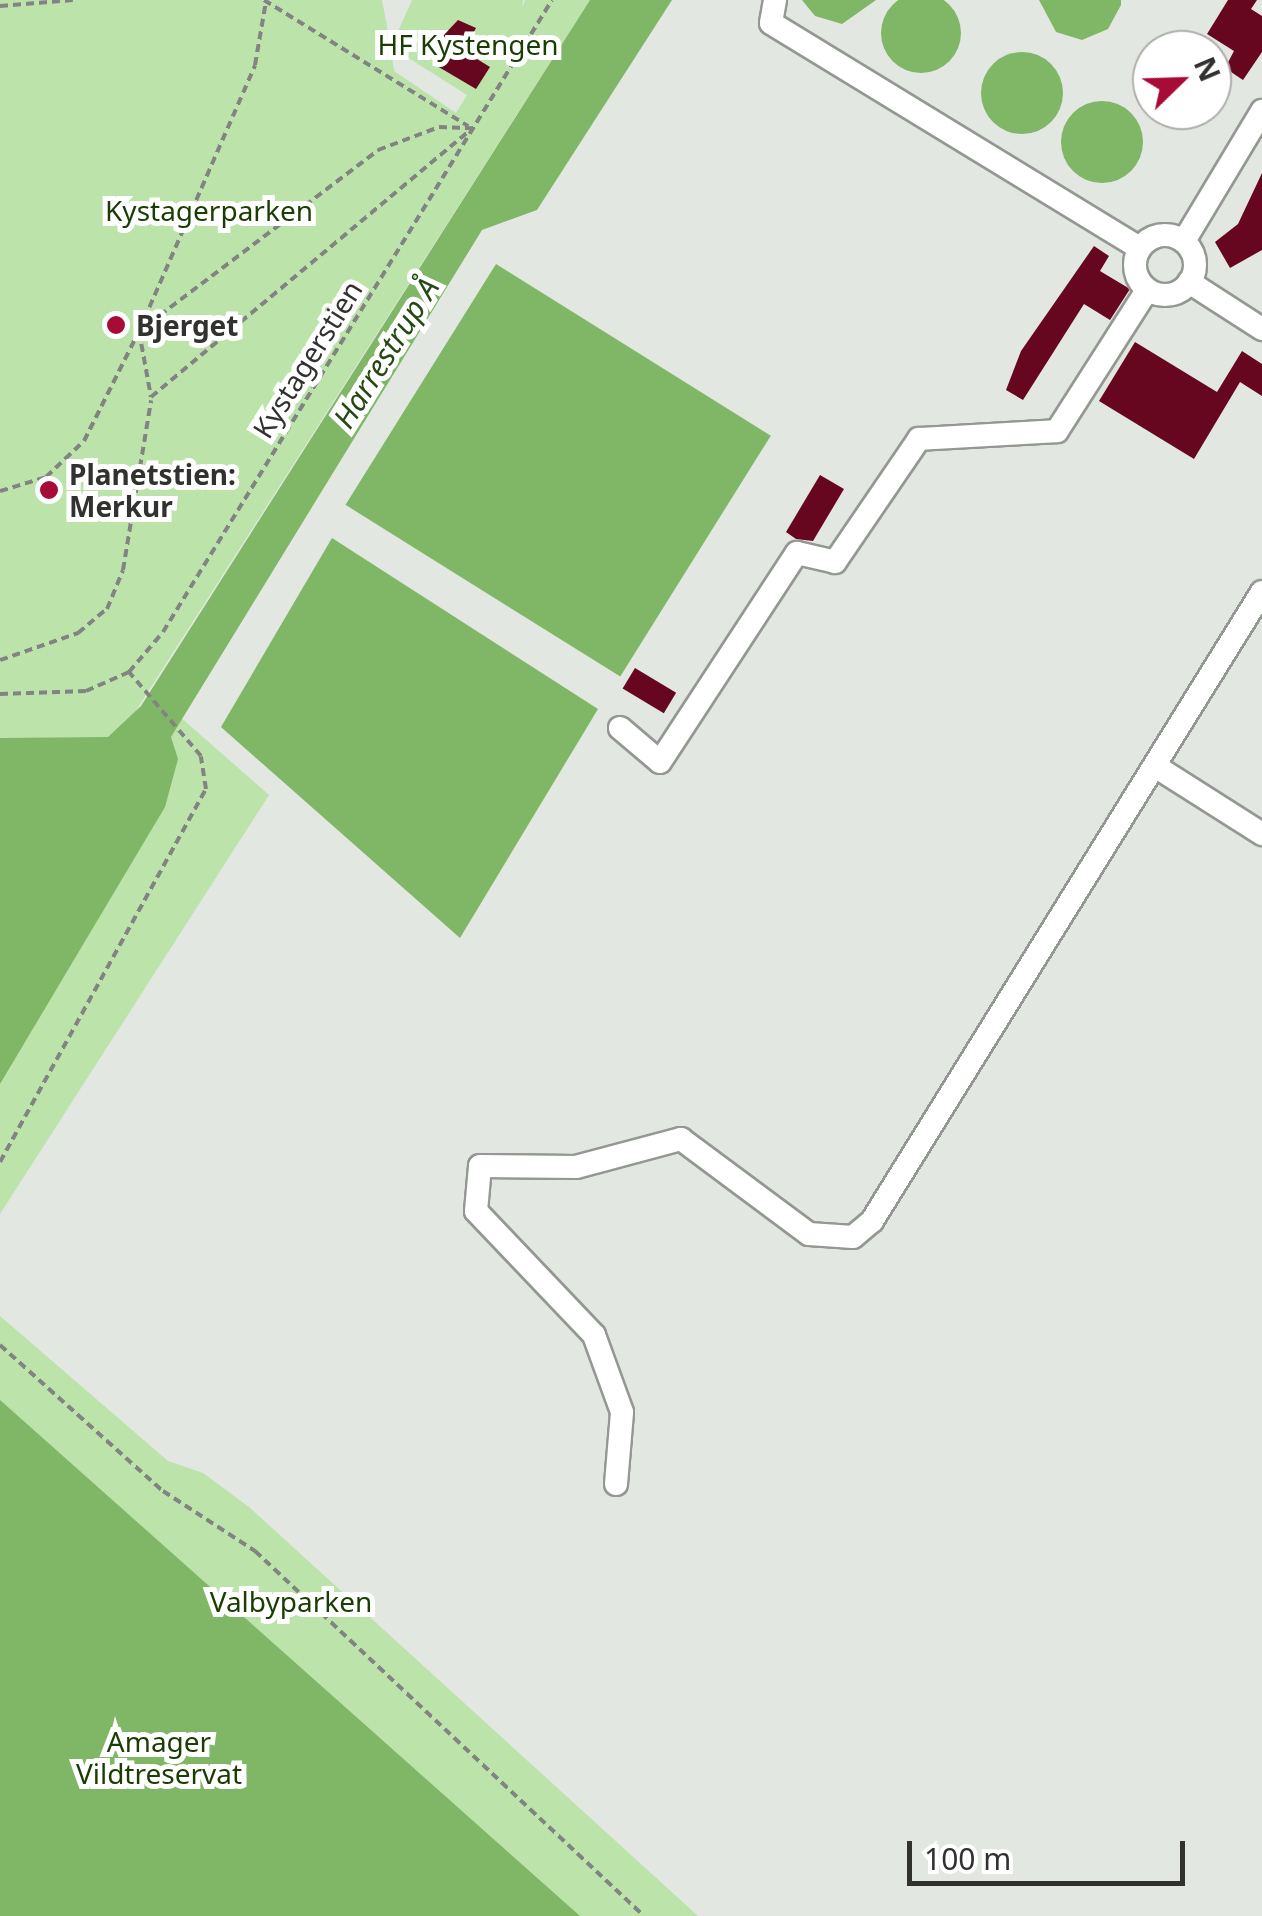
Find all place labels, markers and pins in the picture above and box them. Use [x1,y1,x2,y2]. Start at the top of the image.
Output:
place label: Bjerget [136,308,238,342]
marker: Bjerget [105,314,127,336]
place label: Planetstien: Merkur [69,457,236,523]
marker: Planetstien: Merkur [38,479,60,501]

